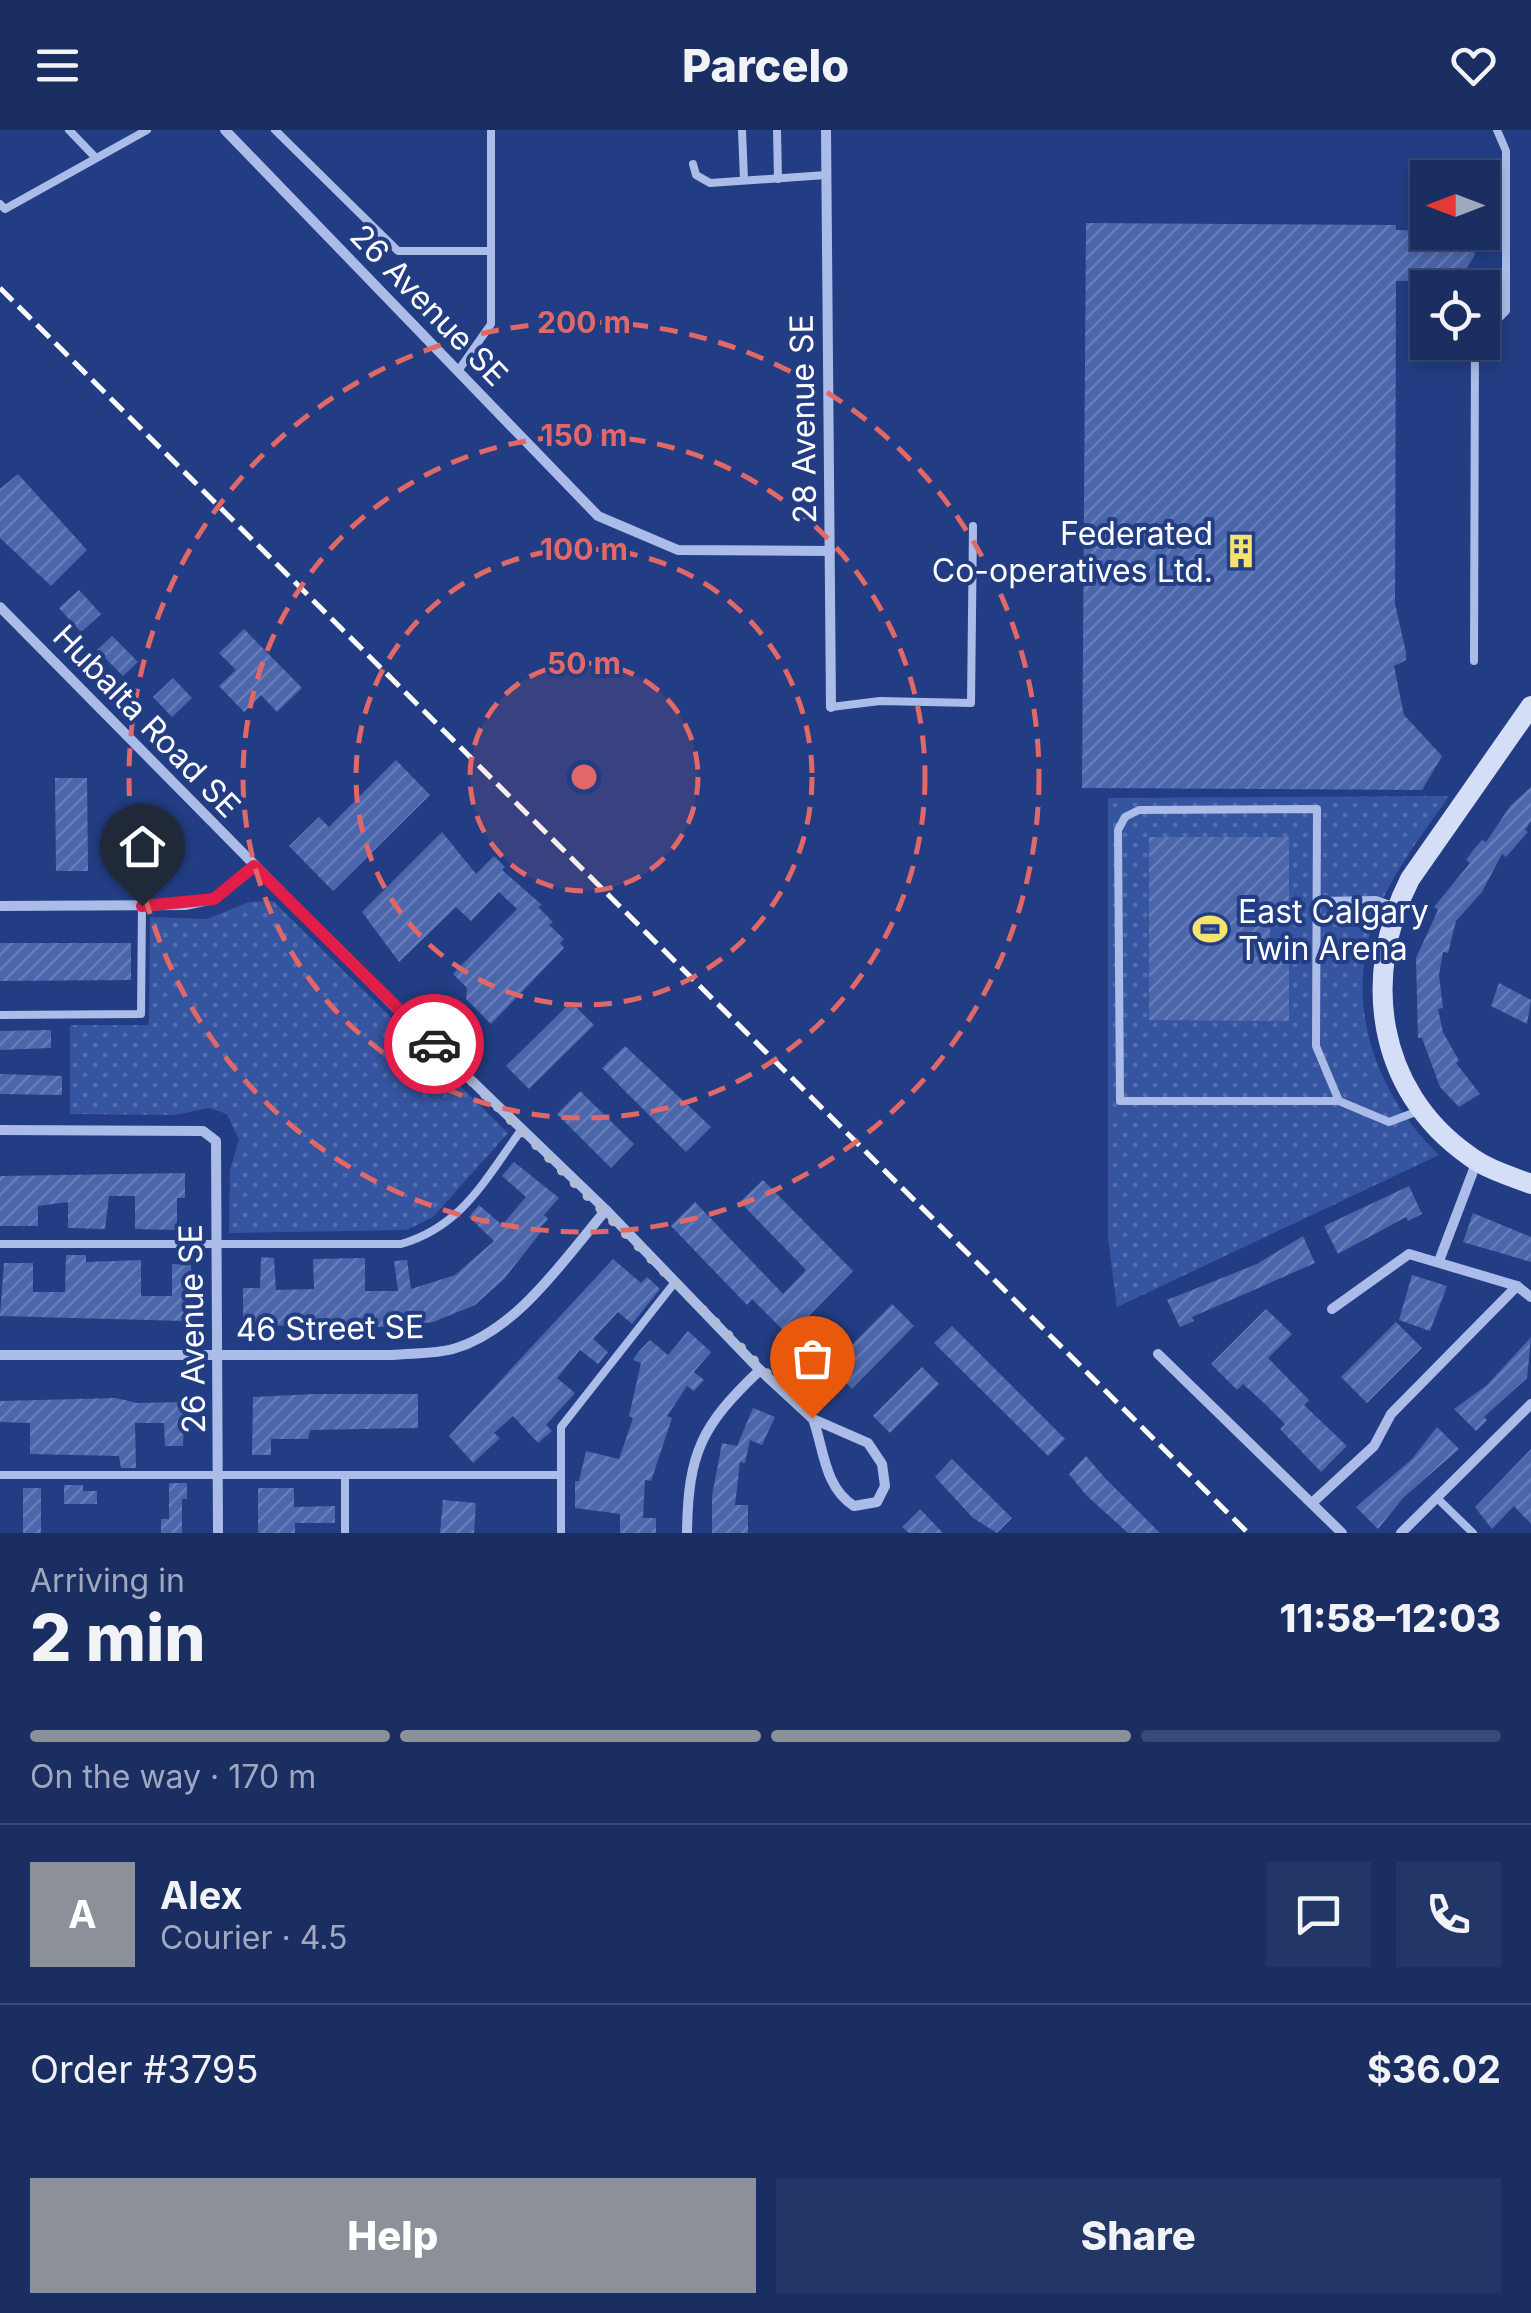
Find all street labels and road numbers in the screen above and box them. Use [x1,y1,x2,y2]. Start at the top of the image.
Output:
street label: 26 Avenue SE [342,216,516,394]
street label: 28 Avenue SE [782,314,824,524]
street label: Hubalta Road SE [45,617,249,825]
street label: 26 Avenue SE [171,1224,213,1434]
street label: 46 Street SE [235,1307,425,1349]

